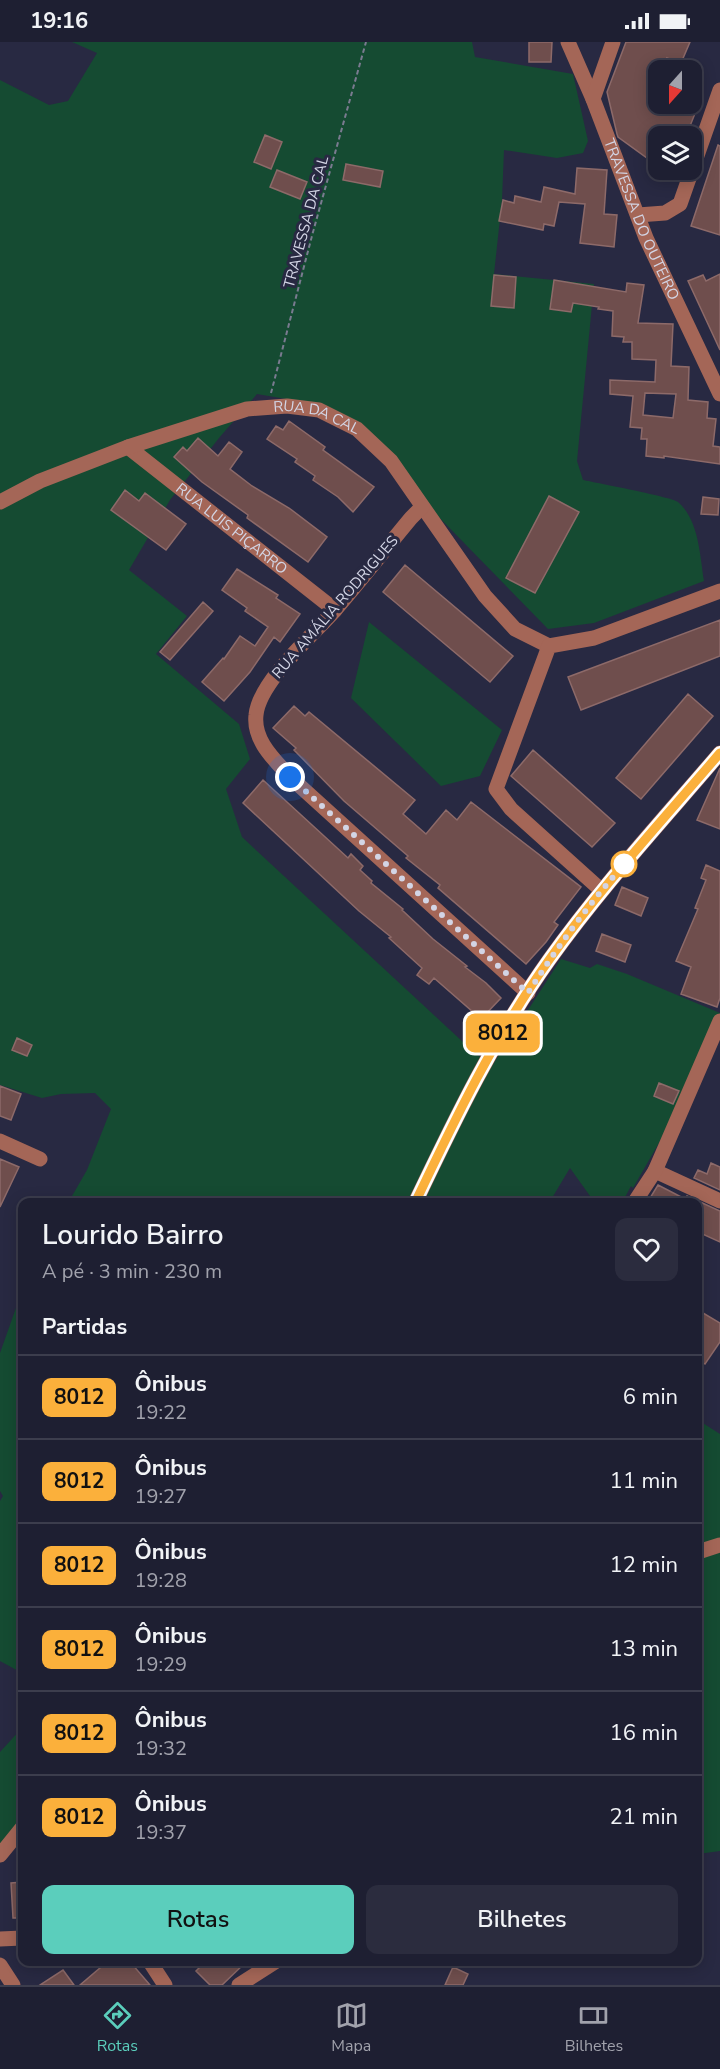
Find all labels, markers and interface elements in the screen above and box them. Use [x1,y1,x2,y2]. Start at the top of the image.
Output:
text: 19:16 [30,6,88,36]
north arrow [648,60,702,114]
map controls [648,60,702,180]
button: layers [648,126,702,180]
street label: TRAVESSA DO OUTEIRO [599,136,684,303]
street label: TRAVESSA DA CAL [279,154,333,290]
street label: RUA DA CAL [273,396,363,439]
street label: RUA LUIS PIÇARRO [172,478,292,579]
street label: RUA AMÁLIA RODRIGUES [267,531,403,683]
your location [275,762,305,792]
unlabelled marker [611,851,637,877]
line badge: 8012 [461,1014,545,1052]
text: 8012 [478,1019,528,1047]
text: Lourido Bairro [42,1216,224,1254]
button: heart [615,1218,678,1281]
text: A pé · 3 min · 230 m [42,1258,222,1285]
text: Partidas [42,1312,127,1342]
text: Ônibus [134,1369,207,1399]
text: 6 min [623,1382,678,1412]
text: 8012 [54,1383,104,1411]
text: 19:22 [134,1399,187,1426]
text: Ônibus [134,1453,207,1483]
text: 11 min [610,1466,678,1496]
text: 8012 [54,1467,104,1495]
text: 19:27 [134,1483,187,1510]
text: Ônibus [134,1537,207,1567]
text: 12 min [610,1550,678,1580]
text: 8012 [54,1551,104,1579]
text: 19:28 [134,1567,187,1594]
text: Ônibus [134,1621,207,1651]
text: 13 min [610,1634,678,1664]
text: 8012 [54,1635,104,1663]
text: 19:29 [134,1651,187,1678]
text: Ônibus [134,1705,207,1735]
text: 16 min [610,1718,678,1748]
text: 8012 [54,1719,104,1747]
text: 19:32 [134,1735,187,1762]
text: Ônibus [134,1789,207,1819]
text: 21 min [610,1802,678,1832]
text: 8012 [54,1803,104,1831]
text: 19:37 [134,1819,187,1846]
button: Rotas [42,1885,354,1954]
button: Bilhetes [366,1885,678,1954]
tab: Rotas [97,1999,138,2057]
tab: Mapa [331,1999,371,2057]
tab: Bilhetes [565,1999,623,2057]

